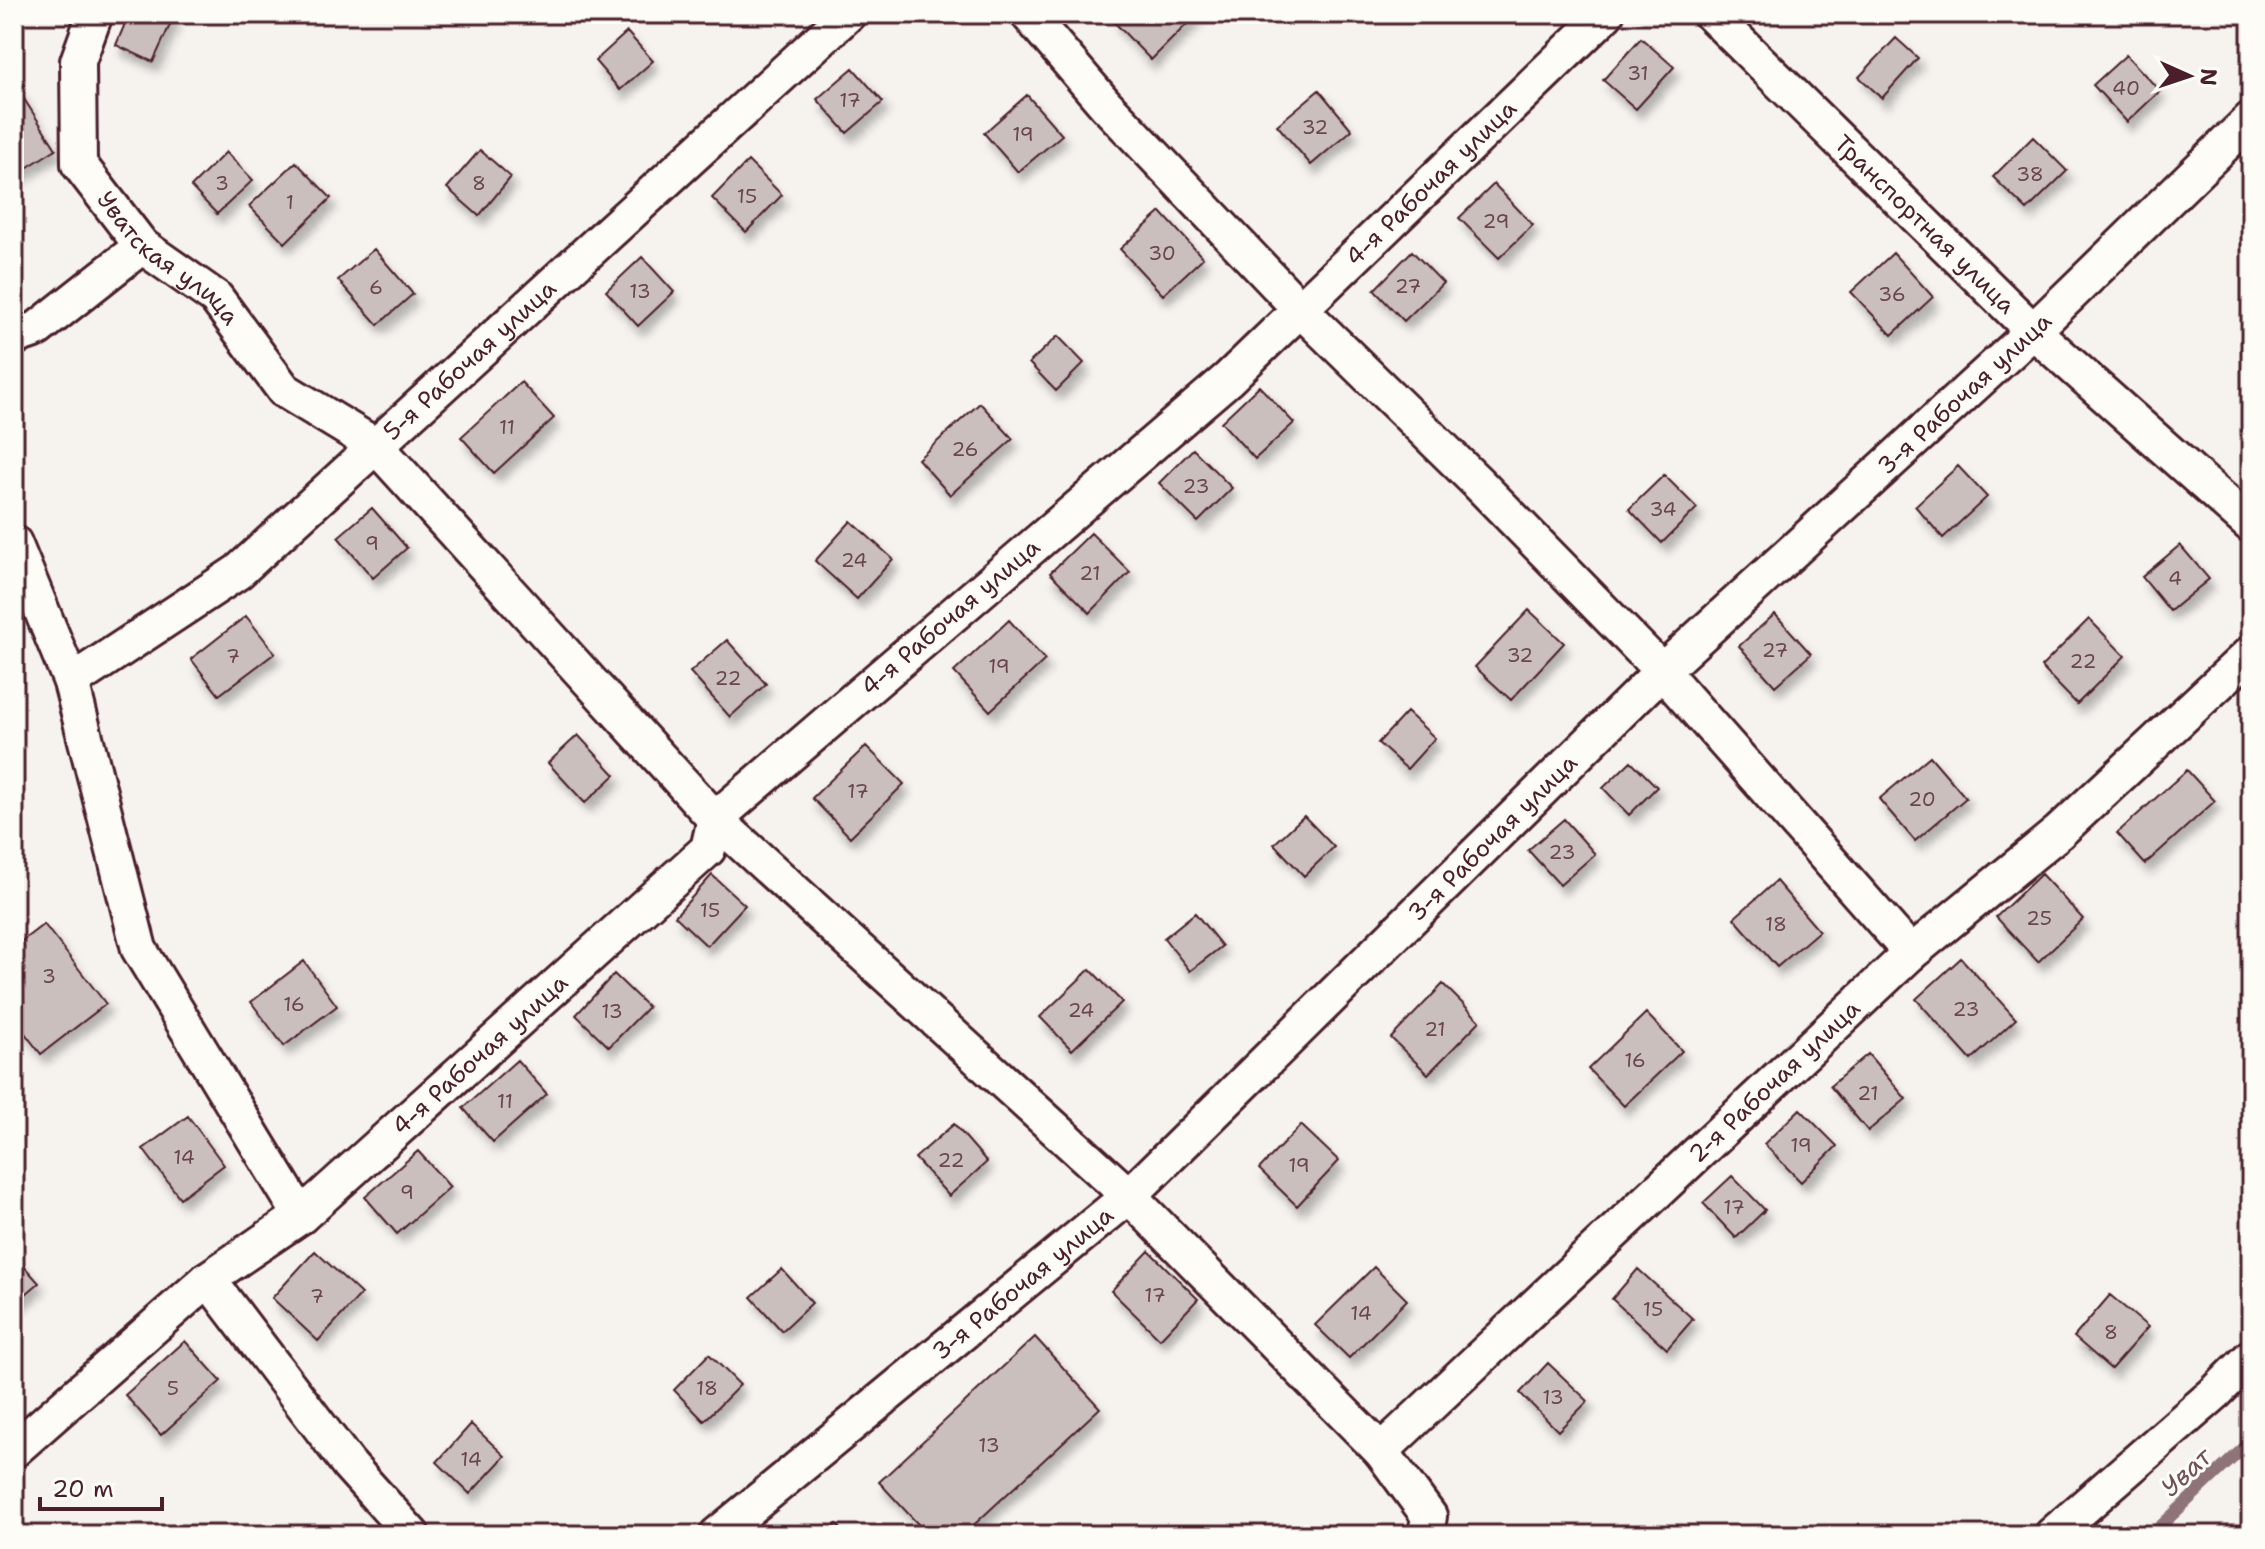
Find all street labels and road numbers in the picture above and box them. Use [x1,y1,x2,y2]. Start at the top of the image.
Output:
street label: 4-я Рабочая улица [1339,93,1524,273]
street label: Транспортная улица [1827,128,2022,321]
street label: Уватская улица [90,185,247,332]
street label: 5-я Рабочая улица [376,273,563,447]
street label: 3-я Рабочая улица [1870,306,2059,482]
street label: 4-я Рабочая улица [854,531,1047,703]
street label: 3-я Рабочая улица [1401,747,1584,928]
street label: 4-я Рабочая улица [385,967,575,1142]
street label: 2-я Рабочая улица [1682,993,1867,1170]
street label: 3-я Рабочая улица [925,1199,1120,1367]

